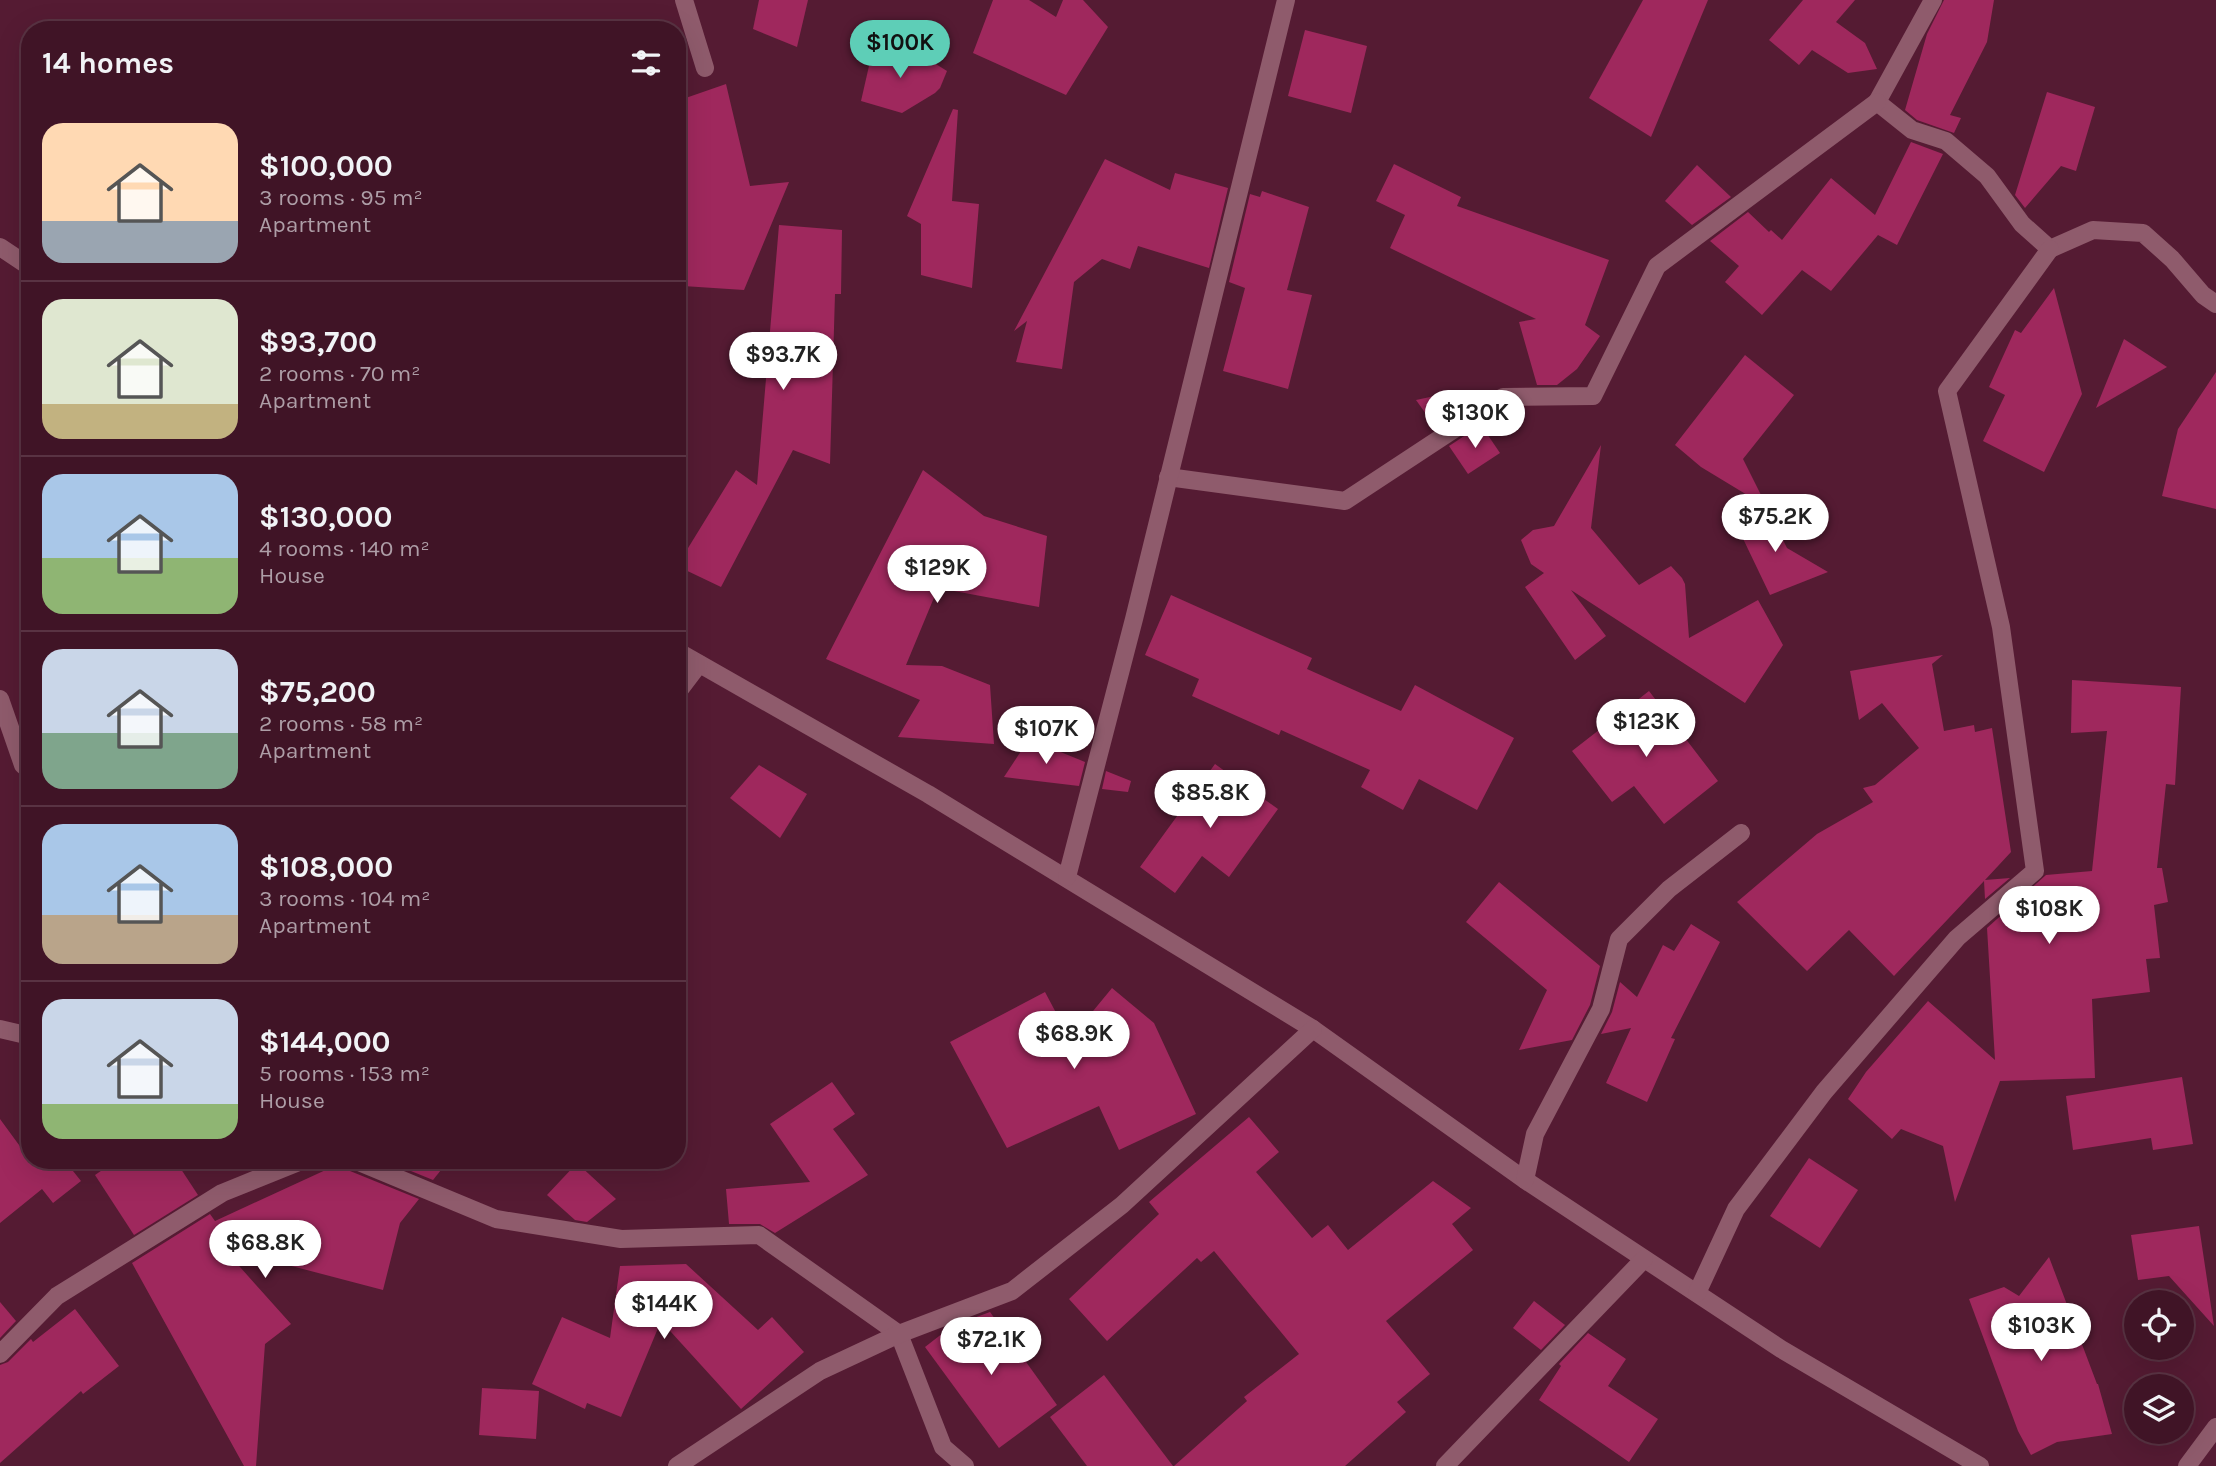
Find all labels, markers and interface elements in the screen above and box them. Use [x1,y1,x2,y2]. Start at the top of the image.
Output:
pin: $100K [851,20,949,80]
text: $100K [866,29,934,56]
icon: filters [627,44,665,82]
text: 14 homes [42,45,174,81]
text: $100,000 [259,148,393,184]
icon: home [98,151,182,235]
text: 3 rooms · 95 m² [259,184,423,211]
text: Apartment [259,211,371,238]
text: $93,700 [259,324,377,360]
icon: home [98,327,182,411]
pin: $93.7K [726,332,840,392]
text: $93.7K [745,341,821,368]
text: 2 rooms · 70 m² [259,360,421,387]
text: Apartment [259,387,371,414]
pin: $130K [1426,391,1524,450]
text: $130K [1441,399,1509,426]
pin: $75.2K [1718,494,1832,554]
text: $130,000 [259,499,393,535]
icon: home [98,502,182,586]
text: $75.2K [1738,503,1812,530]
text: 4 rooms · 140 m² [259,535,430,562]
pin: $129K [888,546,986,605]
text: $129K [903,554,971,581]
text: House [259,562,325,589]
text: $75,200 [259,674,376,710]
icon: home [98,677,182,761]
pin: $123K [1597,700,1695,759]
pin: $107K [997,706,1095,766]
text: $123K [1612,708,1680,735]
text: 2 rooms · 58 m² [259,710,423,737]
text: $107K [1013,715,1079,742]
text: Apartment [259,737,371,764]
pin: $85.8K [1153,770,1267,830]
text: $85.8K [1171,779,1249,806]
text: $108,000 [259,849,393,885]
icon: home [98,852,182,936]
text: 3 rooms · 104 m² [259,885,430,912]
pin: $108K [2000,886,2098,946]
text: $108K [2015,895,2083,922]
text: Apartment [259,912,371,939]
pin: $68.9K [1017,1012,1131,1071]
text: $68.9K [1035,1020,1113,1047]
text: $144,000 [259,1024,391,1060]
icon: home [98,1027,182,1111]
text: 5 rooms · 153 m² [259,1060,430,1087]
text: House [259,1087,325,1114]
pin: $68.8K [208,1220,322,1280]
text: $68.8K [225,1229,305,1256]
pin: $144K [615,1282,713,1341]
text: $144K [631,1290,697,1317]
map controls [2124,1290,2194,1444]
button: locate [2124,1290,2194,1360]
pin: $103K [1992,1304,2090,1363]
text: $103K [2007,1312,2075,1339]
pin: $72.1K [934,1318,1048,1377]
text: $72.1K [956,1326,1026,1353]
button: layers [2124,1374,2194,1444]

